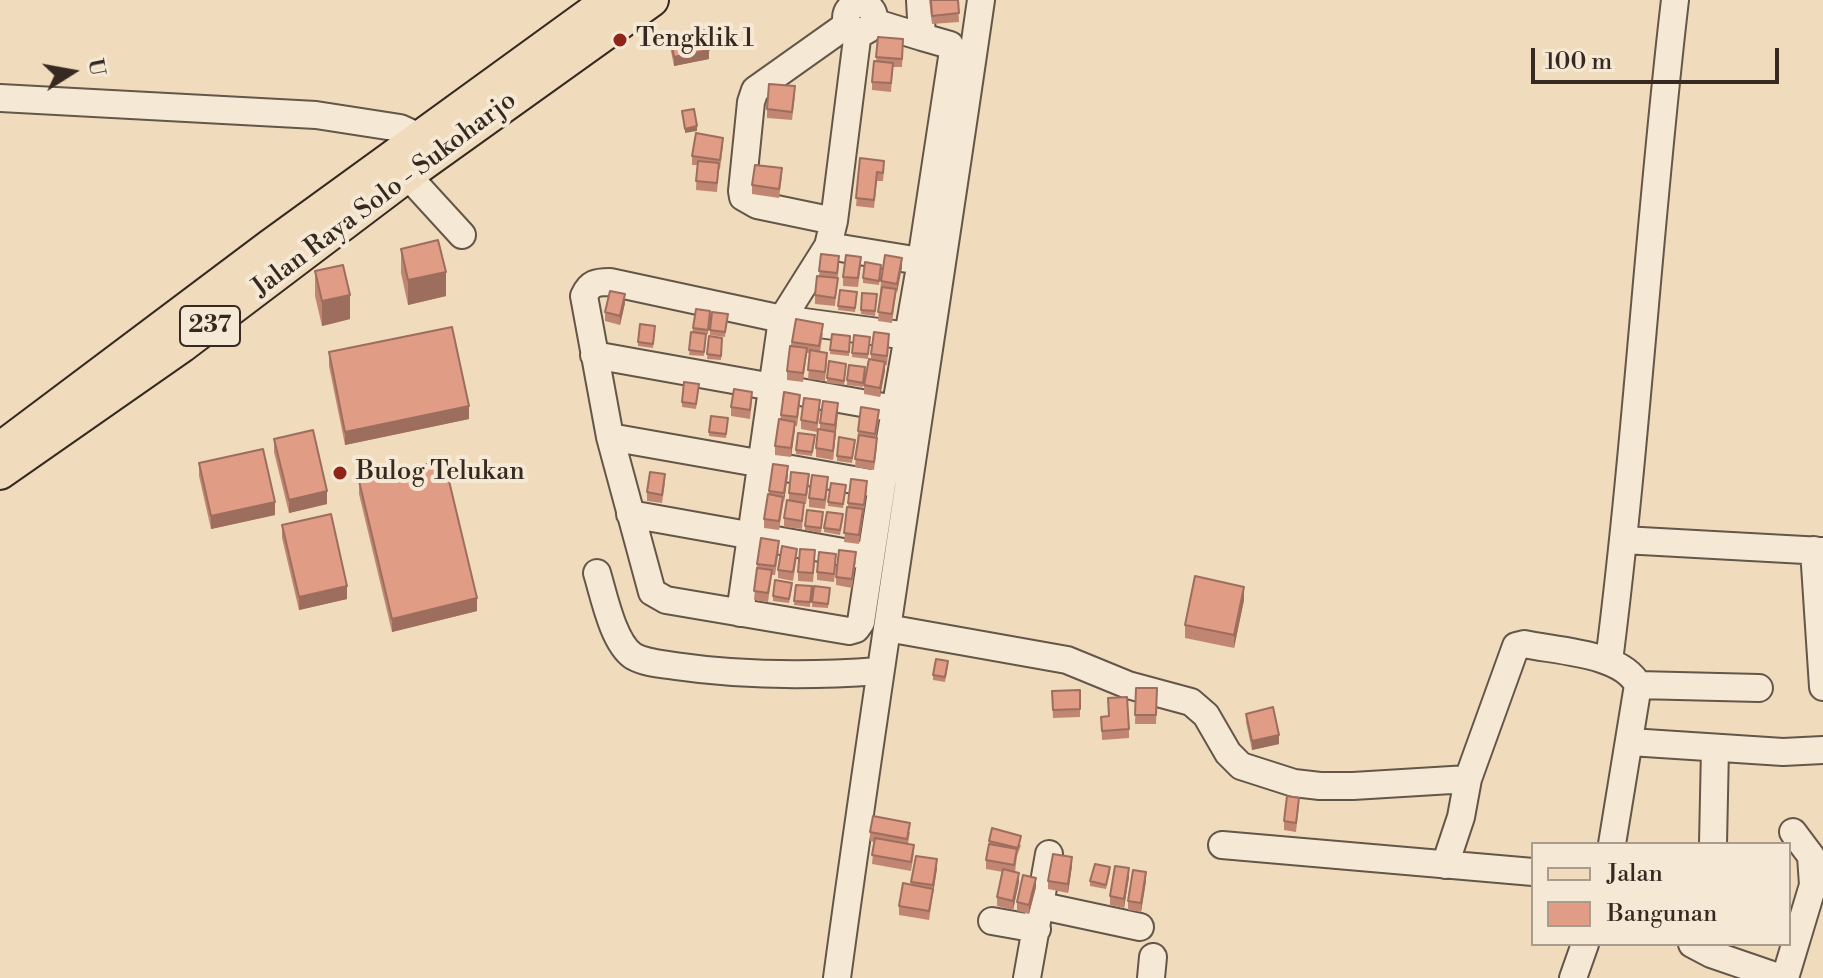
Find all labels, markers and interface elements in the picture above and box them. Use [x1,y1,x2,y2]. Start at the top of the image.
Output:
place label: Tengklik 1 [636,24,754,56]
marker: Tengklik 1 [611,31,629,49]
north arrow [32,32,112,112]
scale bar [1535,32,1783,82]
text: 100 m [1545,47,1612,77]
text: U [81,56,111,78]
street label: Jalan Raya Solo - Sukoharjo [247,85,523,305]
road number: 237 [180,306,240,346]
place label: Bulog Telukan [356,457,525,489]
marker: Bulog Telukan [331,464,349,482]
legend [1531,842,1791,946]
text: Jalan [1607,859,1663,889]
text: Bangunan [1607,899,1717,929]

